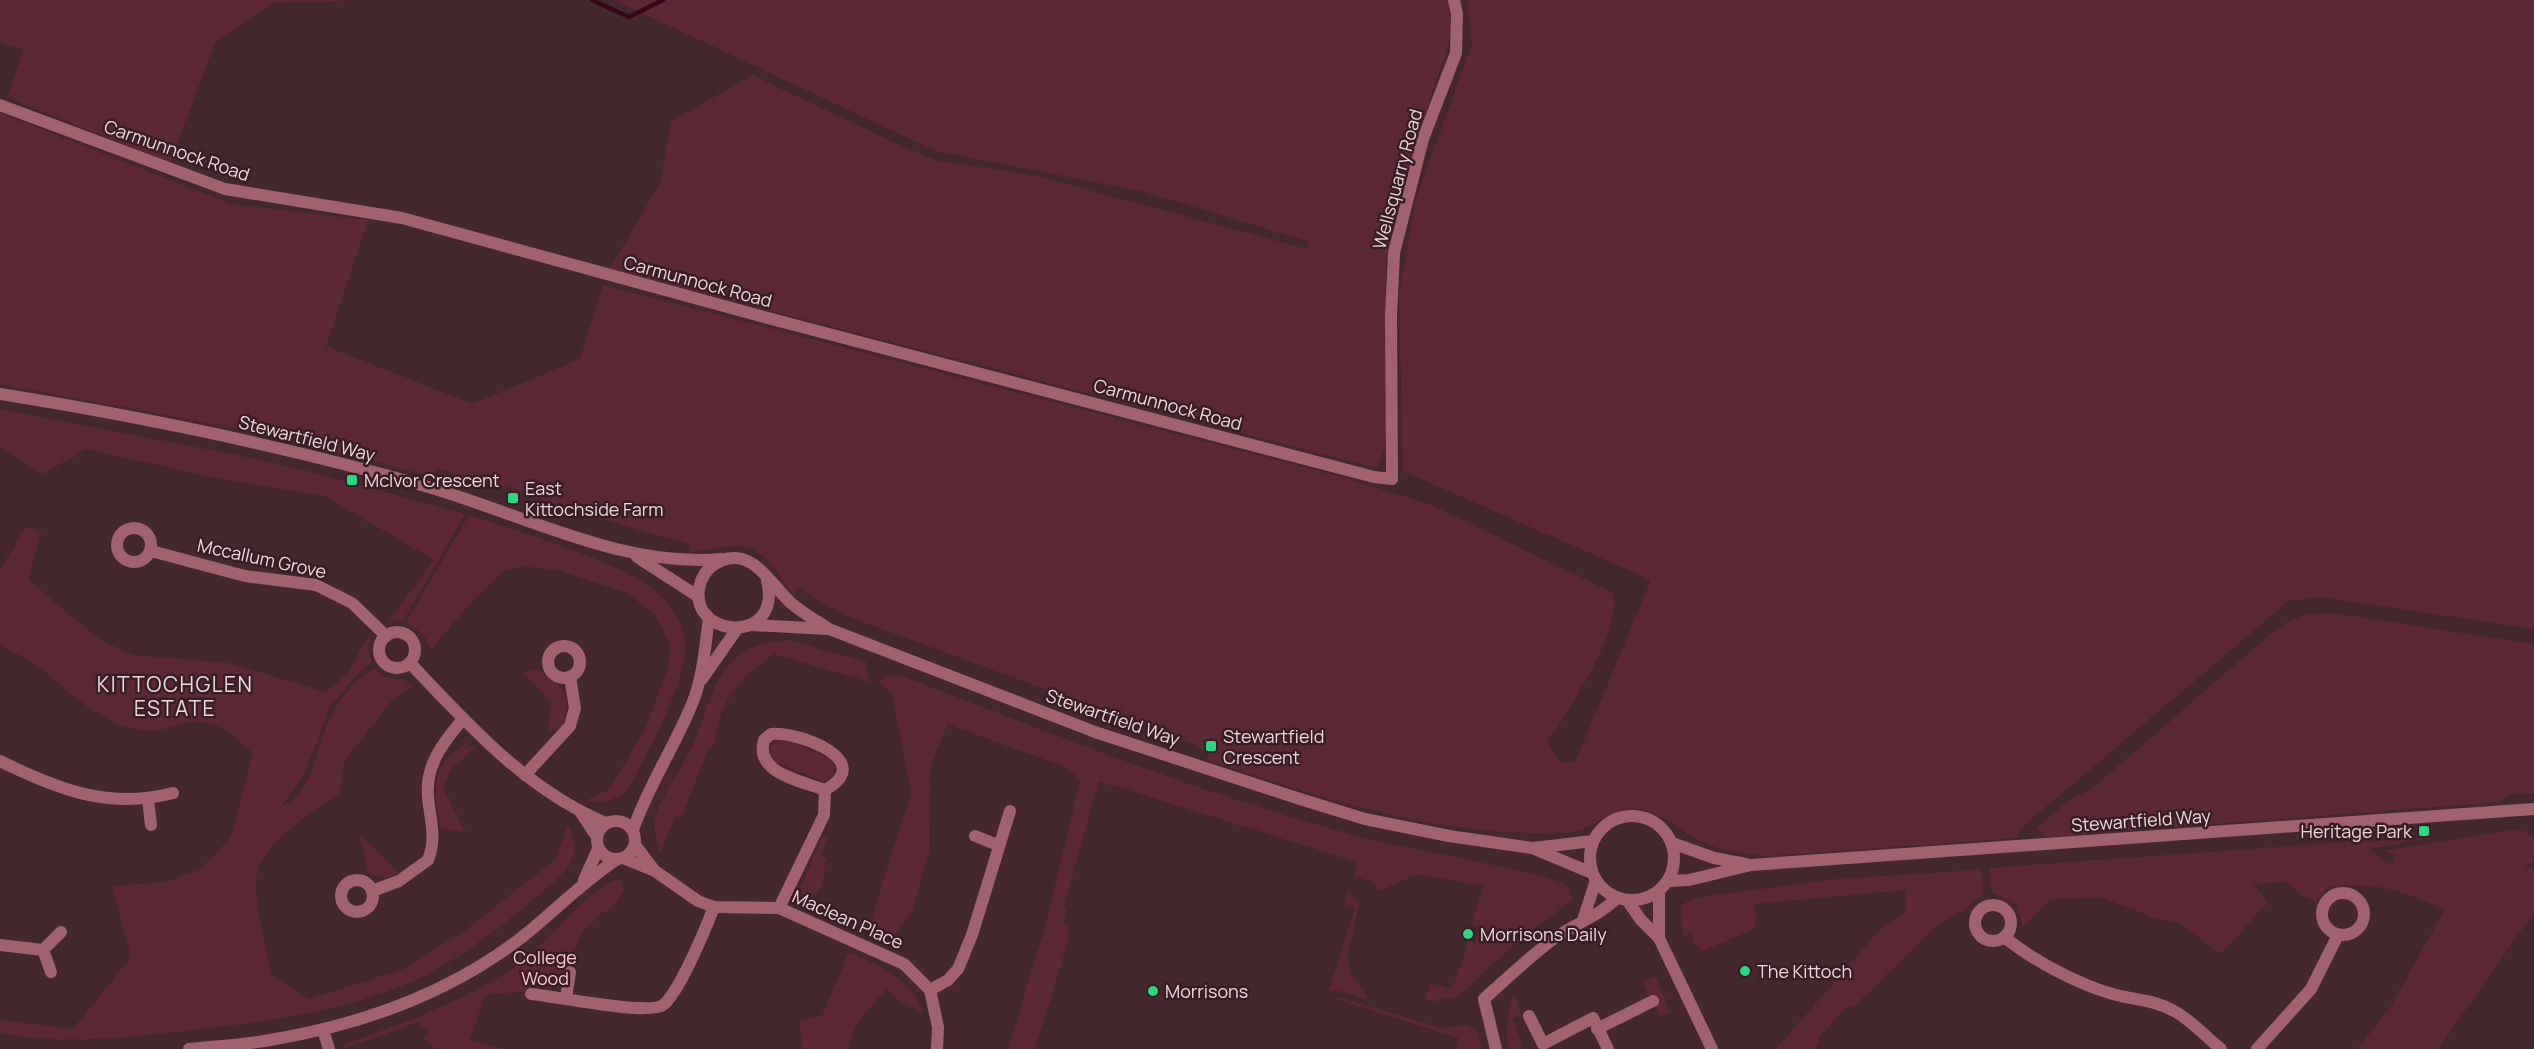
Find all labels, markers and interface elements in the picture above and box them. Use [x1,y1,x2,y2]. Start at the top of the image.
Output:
street label: Wellsquarry Road [1367,106,1427,252]
street label: Carmunnock Road [101,114,253,186]
street label: Carmunnock Road [621,250,775,312]
street label: Carmunnock Road [1091,373,1245,435]
street label: Stewartfield Way [236,409,378,467]
place label: McIvor Crescent [364,468,500,492]
marker: McIvor Crescent [345,473,359,487]
place label: East Kittochside Farm [525,476,663,521]
marker: East Kittochside Farm [506,491,520,505]
street label: Mccallum Grove [195,533,329,583]
district label: KITTOCHGLEN ESTATE [97,670,253,722]
street label: Stewartfield Way [1043,683,1184,751]
place label: Stewartfield Crescent [1223,724,1324,769]
marker: Stewartfield Crescent [1204,739,1218,753]
street label: Stewartfield Way [2070,803,2212,837]
place label: Heritage Park [2301,819,2413,843]
marker: Heritage Park [2417,824,2431,838]
street label: Maclean Place [789,884,907,954]
place label: Morrisons Daily [1480,922,1607,946]
marker: Morrisons Daily [1461,927,1475,941]
park label: College Wood [513,945,577,990]
place label: The Kittoch [1757,959,1852,983]
marker: The Kittoch [1738,964,1752,978]
place label: Morrisons [1165,979,1248,1003]
marker: Morrisons [1146,984,1160,998]

